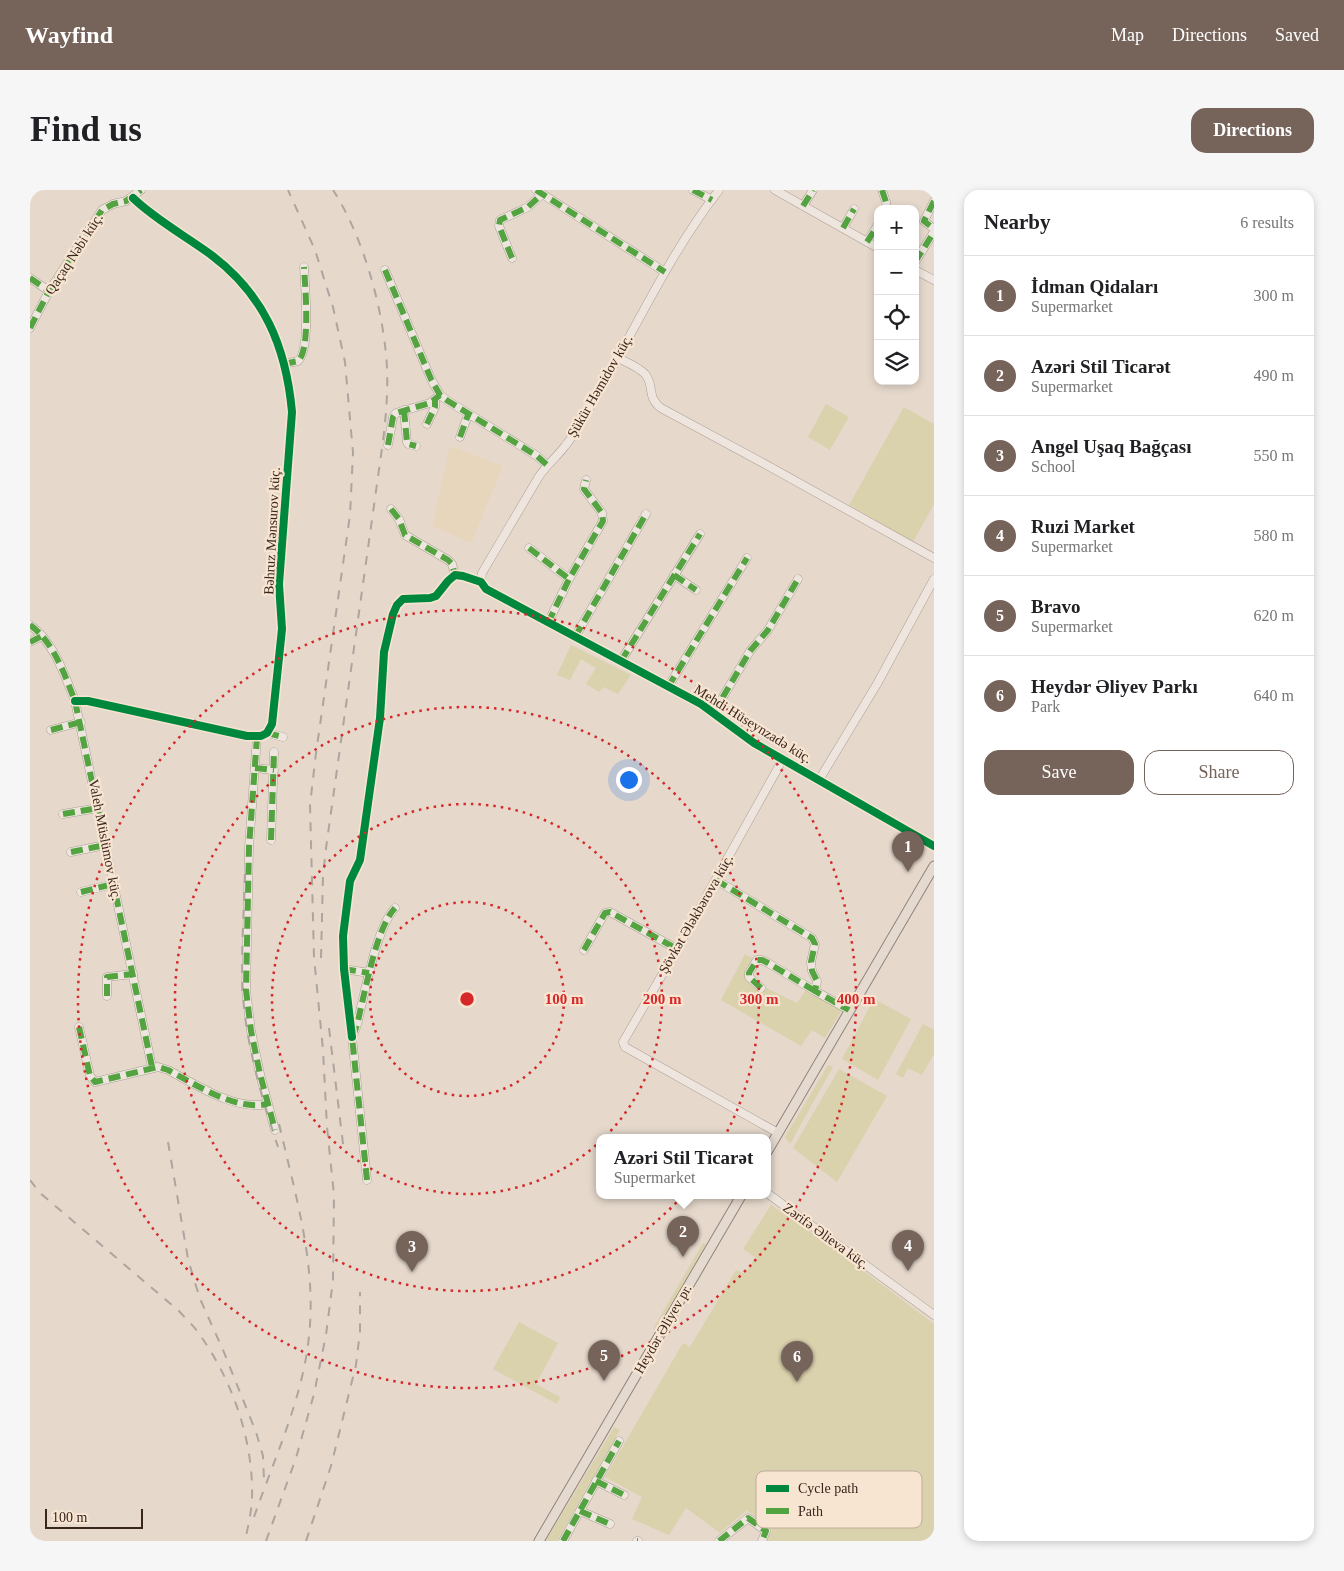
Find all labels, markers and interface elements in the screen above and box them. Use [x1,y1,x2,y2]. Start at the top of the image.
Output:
text: Wayfind [25,22,113,48]
text: Map [1111,25,1144,45]
text: Directions [1172,25,1247,45]
text: Saved [1275,25,1319,45]
button: Directions [1191,108,1314,153]
text: Find us [30,110,142,149]
map controls [874,205,919,385]
button: + [874,205,919,250]
text: Nearby [984,210,1051,234]
street label: Qaçaq Nəbi küç. [42,211,106,297]
text: 6 results [1240,214,1294,231]
button: − [874,250,919,295]
text: İdman Qidaları [1031,276,1158,297]
text: 1 [996,287,1004,304]
text: 300 m [1254,287,1294,304]
button: locate [874,295,919,340]
text: Supermarket [1031,298,1113,315]
street label: Şükür Həmidov küç. [564,332,636,440]
button: layers [874,340,919,385]
text: Azəri Stil Ticarət [1031,356,1171,377]
text: 2 [996,367,1004,384]
text: 490 m [1254,367,1294,384]
text: Supermarket [1031,378,1113,395]
text: Angel Uşaq Bağçası [1031,436,1191,457]
text: 3 [996,447,1004,464]
text: 550 m [1254,447,1294,464]
text: School [1031,458,1075,475]
street label: Bəhruz Mənsurov küç. [261,467,283,595]
text: Ruzi Market [1031,516,1135,537]
text: 4 [996,527,1004,544]
text: 580 m [1254,527,1294,544]
text: Supermarket [1031,538,1113,555]
text: Bravo [1031,596,1081,617]
text: 5 [996,607,1004,624]
text: 620 m [1254,607,1294,624]
text: Supermarket [1031,618,1113,635]
text: Heydər Əliyev Parkı [1031,676,1198,697]
street label: Mehdi Hüseynzadə küç. [691,682,815,766]
text: 6 [996,687,1004,704]
text: 640 m [1254,687,1294,704]
text: Park [1031,698,1060,715]
button: Save [984,750,1134,795]
button: Share [1144,750,1294,795]
your location [616,767,642,793]
street label: Valeh Müslümov küç. [86,778,124,902]
pin: 1 [892,831,924,872]
street label: Şövkət Ələkbərova küç. [656,852,736,976]
centre of rings [458,990,476,1008]
text: 100 m [545,991,584,1007]
text: 200 m [643,991,682,1007]
text: 300 m [740,991,779,1007]
text: 400 m [837,991,876,1007]
popup [596,1134,771,1199]
text: Azəri Stil Ticarət [614,1147,753,1168]
text: Supermarket [614,1169,695,1186]
street label: Zərifə Əlieva küç. [780,1200,872,1272]
pin: 2 [667,1216,699,1257]
pin: 4 [892,1230,924,1271]
pin: 3 [396,1231,428,1272]
street label: Heydər Əliyev pr. [631,1282,695,1376]
pin: 5 [588,1340,620,1381]
pin: 6 [781,1341,813,1382]
legend [756,1471,922,1528]
text: Cycle path [798,1481,858,1496]
text: Path [798,1504,823,1519]
scale bar [45,1506,142,1529]
text: 100 m [52,1510,87,1525]

